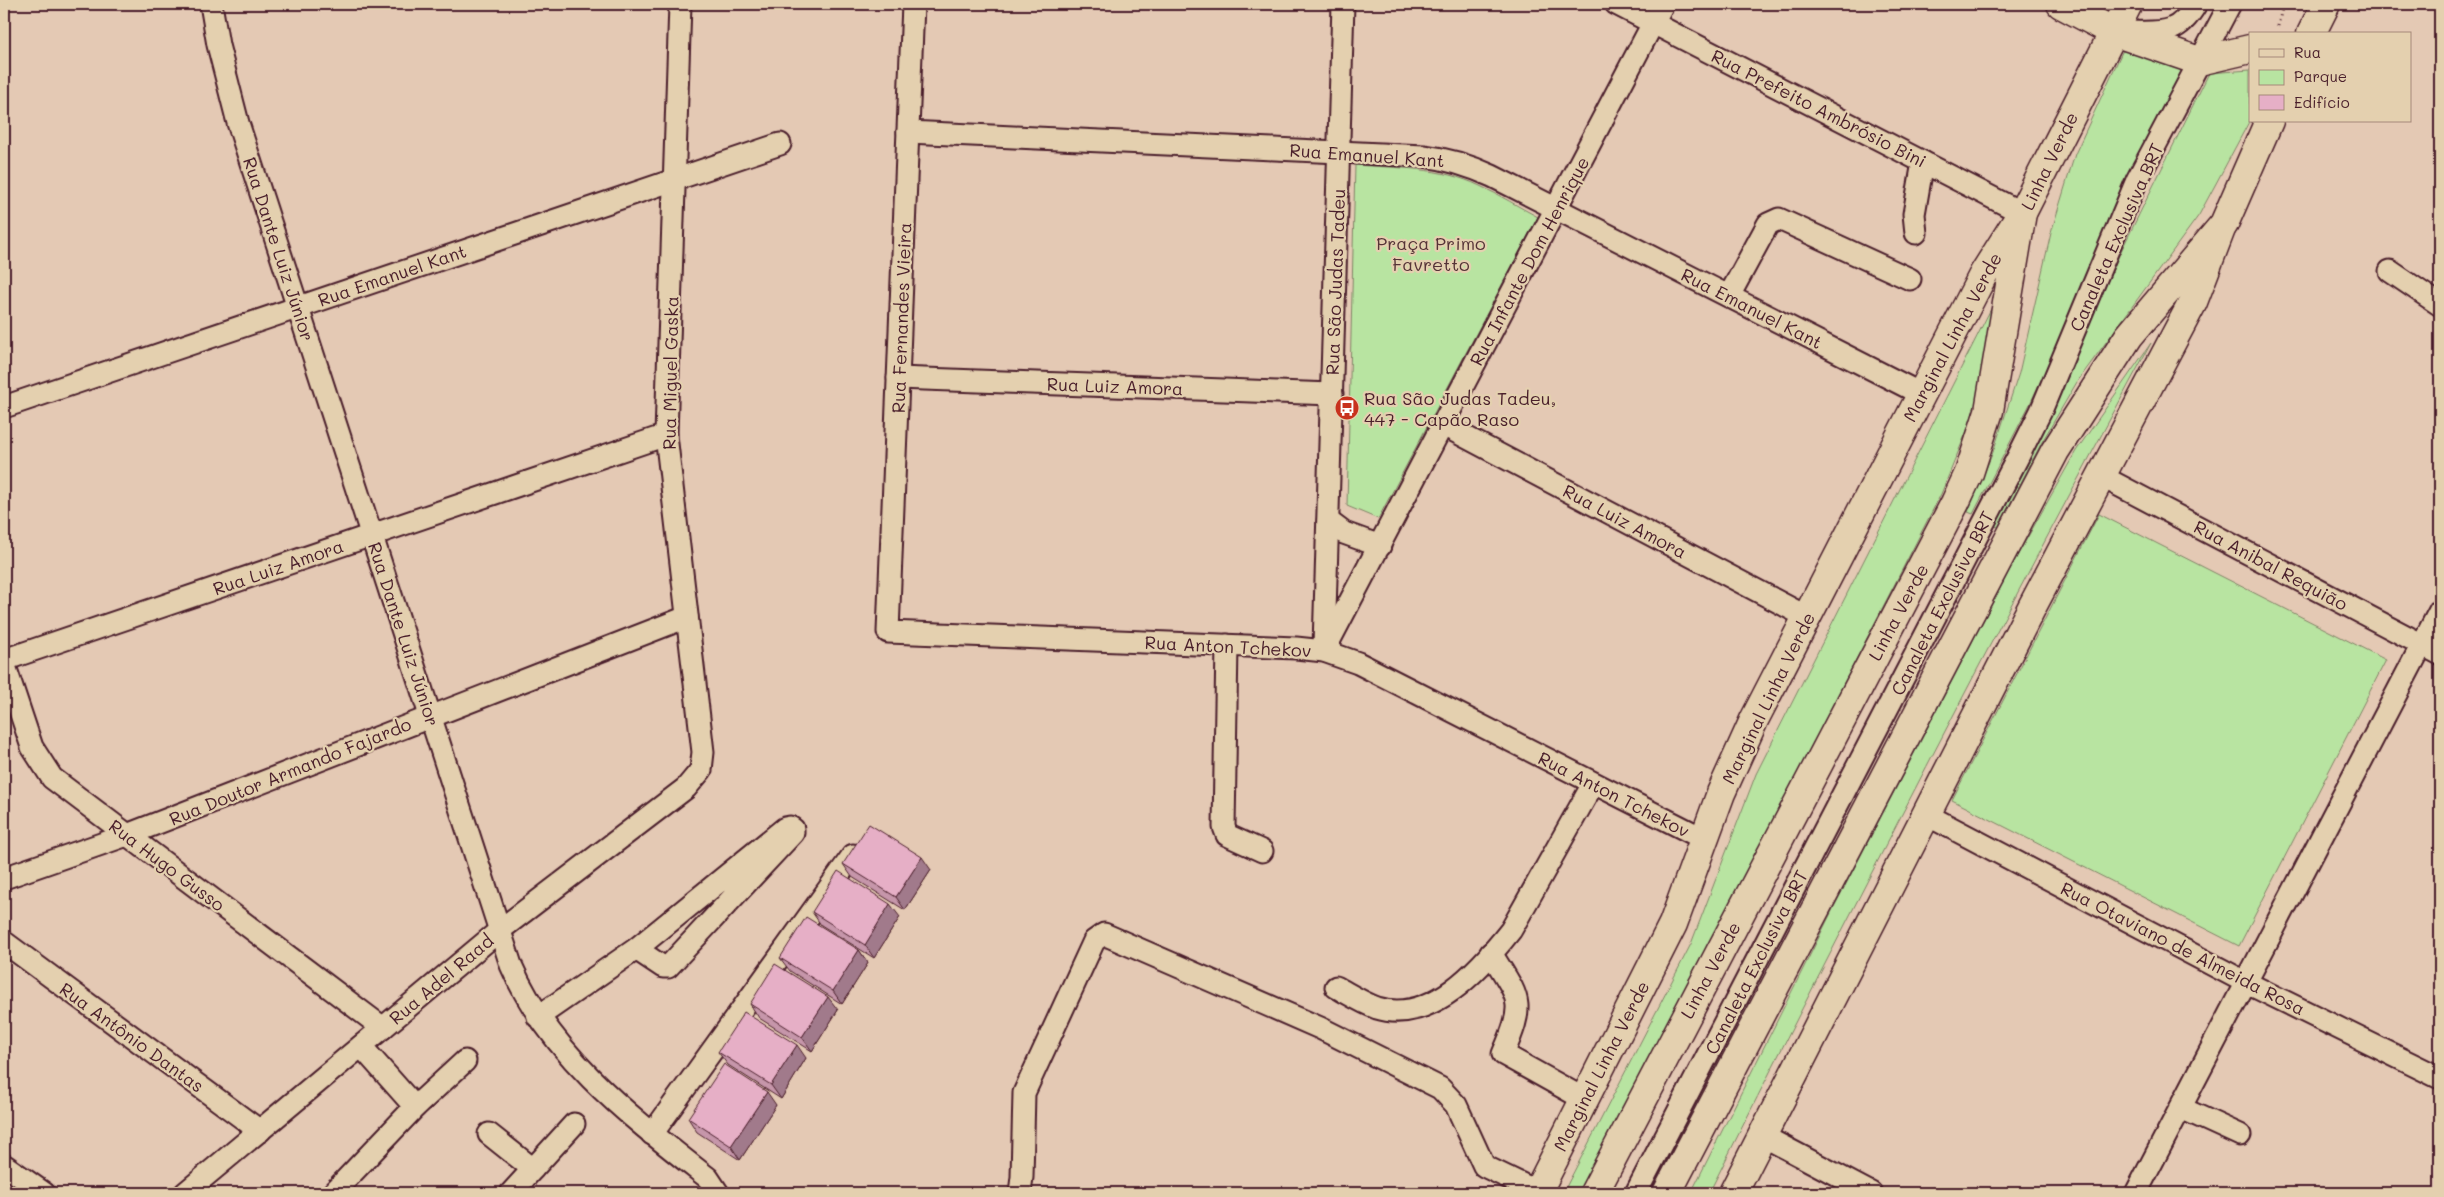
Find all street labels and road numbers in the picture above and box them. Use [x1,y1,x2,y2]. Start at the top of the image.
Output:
street label: Rua Prefeito Ambrósio Bini [1707,43,1931,173]
street label: Linha Verde [2015,108,2083,214]
street label: Rua Emanuel Kant [1289,138,1445,172]
street label: Canaleta Exclusiva BRT [2064,139,2168,335]
street label: Rua Infante Dom Henrique [1464,152,1594,370]
street label: Rua Dante Luiz Júnior [238,154,320,344]
street label: Rua São Judas Tadeu [1320,188,1350,376]
street label: Rua Fernandes Vieira [886,222,916,414]
street label: Rua Emanuel Kant [315,238,469,312]
street label: Marginal Linha Verde [1897,248,2007,426]
street label: Rua Emanuel Kant [1677,262,1827,354]
street label: Rua Miguel Gaska [657,296,683,450]
street label: Rua Luiz Amora [1046,372,1184,400]
street label: Rua Luiz Amora [1559,478,1691,564]
street label: Canaleta Exclusiva BRT [1885,507,1999,699]
street label: Rua Anibal Requião [2190,514,2352,616]
street label: Rua Luiz Amora [209,533,347,601]
street label: Rua Dante Luiz Júnior [363,539,445,729]
street label: Linha Verde [1862,559,1934,665]
street label: Marginal Linha Verde [1716,608,1820,788]
street label: Rua Anton Tchekov [1144,630,1312,662]
street label: Rua Doutor Armando Fajardo [165,711,415,831]
street label: Rua Anton Tchekov [1534,745,1694,843]
street label: Rua Hugo Gusso [104,814,230,917]
street label: Canaleta Exclusiva BRT [1699,866,1813,1058]
street label: Rua Otaviano de Almeida Rosa [2057,876,2309,1020]
street label: Linha Verde [1674,917,1746,1023]
street label: Rua Adel Raad [384,928,498,1030]
street label: Rua Antônio Dantas [55,977,209,1097]
street label: Marginal Linha Verde [1548,977,1654,1155]

